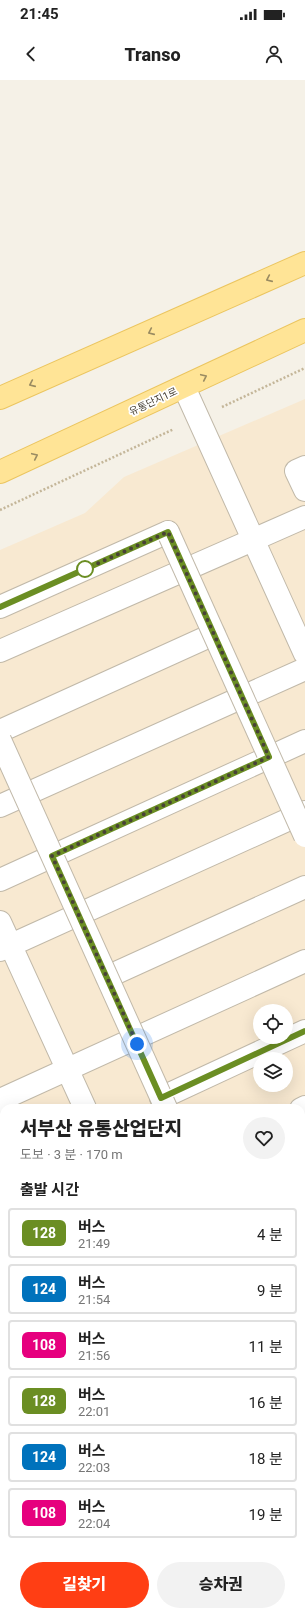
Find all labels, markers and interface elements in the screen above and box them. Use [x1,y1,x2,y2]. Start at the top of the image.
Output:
text: 21:45 [20,5,59,23]
icon: back [20,43,42,65]
icon: person [263,43,285,65]
text: Transo [124,44,181,65]
one-way arrow [266,274,274,282]
one-way arrow [147,327,155,335]
one-way arrow [200,374,207,382]
one-way arrow [28,380,35,388]
street label: 유통단지1로 [127,386,179,417]
one-way arrow [31,453,39,461]
unlabelled marker [76,560,94,578]
map controls [253,1004,293,1092]
button: locate [253,1004,293,1044]
your location [127,1034,147,1054]
button: layers [253,1052,293,1092]
text: 서부산 유통산업단지 [20,1117,182,1140]
button: heart [243,1117,285,1159]
text: 도보 · 3 분 · 170 m [20,1147,123,1162]
text: 출발 시간 [20,1181,79,1199]
text: 버스 [78,1218,106,1236]
text: 128 [32,1225,56,1241]
text: 4 분 [257,1226,283,1244]
text: 21:49 [78,1236,110,1251]
text: 버스 [78,1274,106,1292]
text: 124 [32,1281,56,1297]
text: 9 분 [257,1282,283,1300]
text: 21:54 [78,1292,110,1307]
text: 버스 [78,1330,106,1348]
text: 108 [32,1337,56,1353]
text: 11 분 [249,1338,283,1356]
text: 21:56 [78,1348,110,1363]
text: 버스 [78,1386,106,1404]
text: 128 [32,1393,56,1409]
text: 16 분 [249,1394,283,1412]
text: 22:01 [78,1404,110,1419]
text: 버스 [78,1442,106,1460]
text: 124 [32,1449,56,1465]
text: 18 분 [249,1450,283,1468]
text: 22:03 [78,1460,110,1475]
text: 버스 [78,1498,106,1516]
text: 108 [32,1505,56,1521]
text: 19 분 [249,1506,283,1524]
text: 22:04 [78,1516,110,1531]
button: 길찾기 [20,1562,149,1608]
button: 승차권 [157,1562,285,1608]

